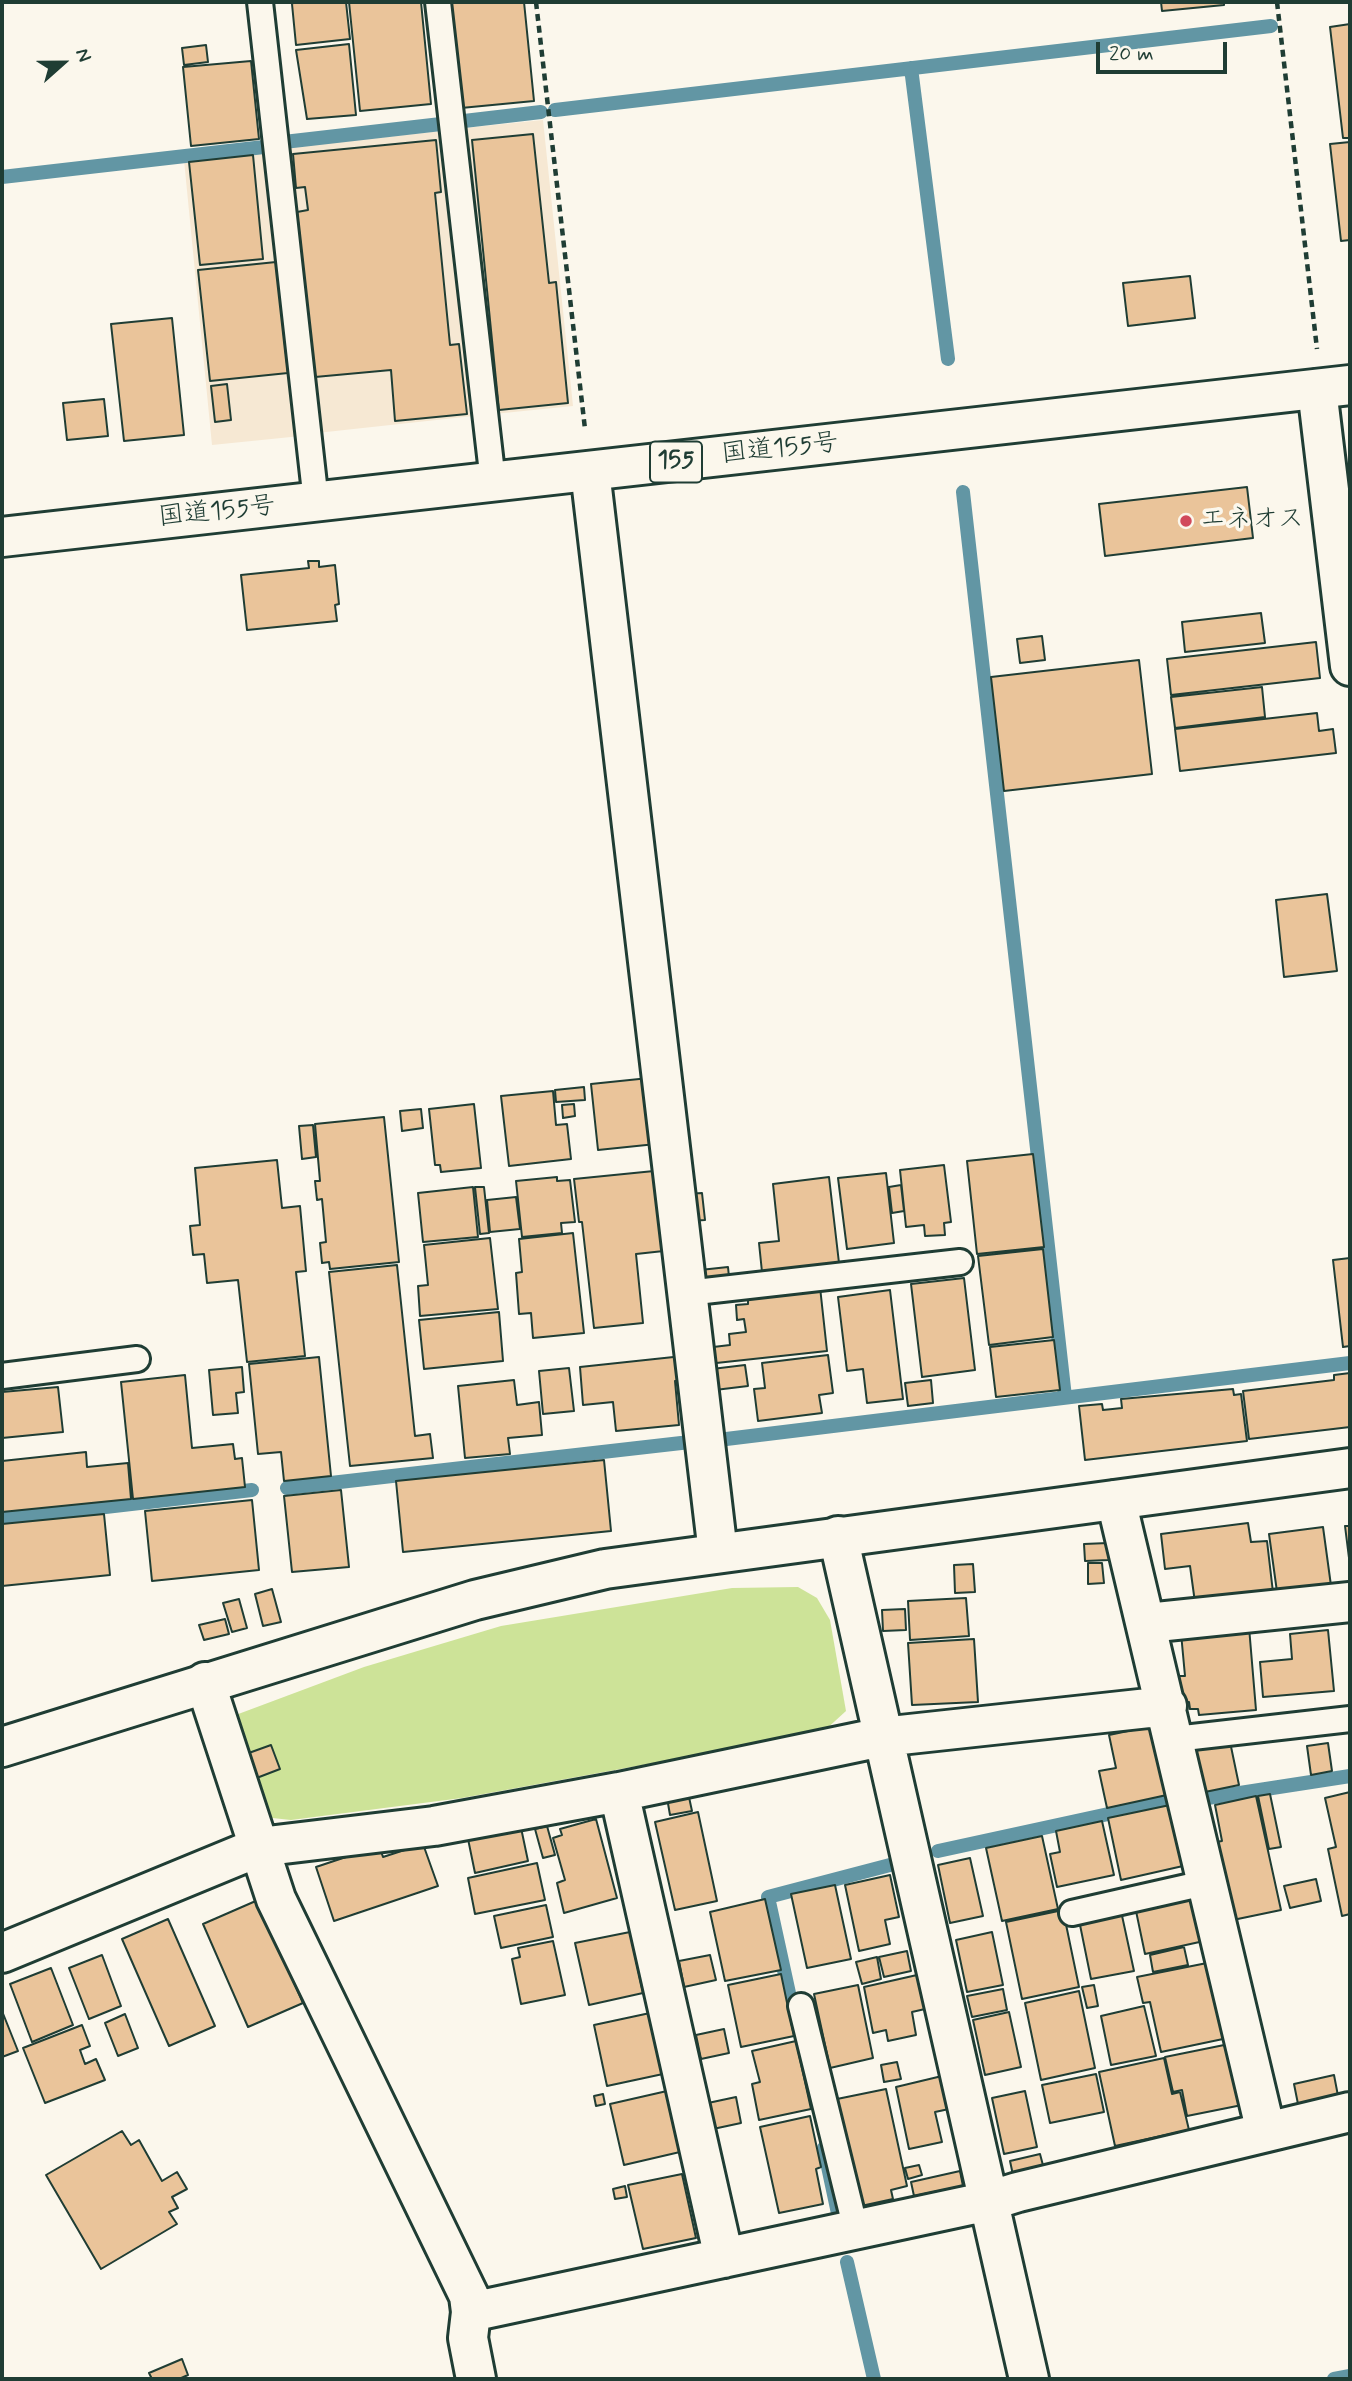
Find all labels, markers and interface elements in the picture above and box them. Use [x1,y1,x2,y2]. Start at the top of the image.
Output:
north arrow [28,28,98,98]
scale bar [1100,28,1231,72]
text: 20 m [1109,40,1154,68]
text: N [69,45,97,66]
street label: 国道155号 [720,428,840,472]
road number: 155 [650,442,702,482]
street label: 国道155号 [157,491,277,535]
place label: エネオス [1200,505,1304,537]
marker: エネオス [1178,513,1194,529]

